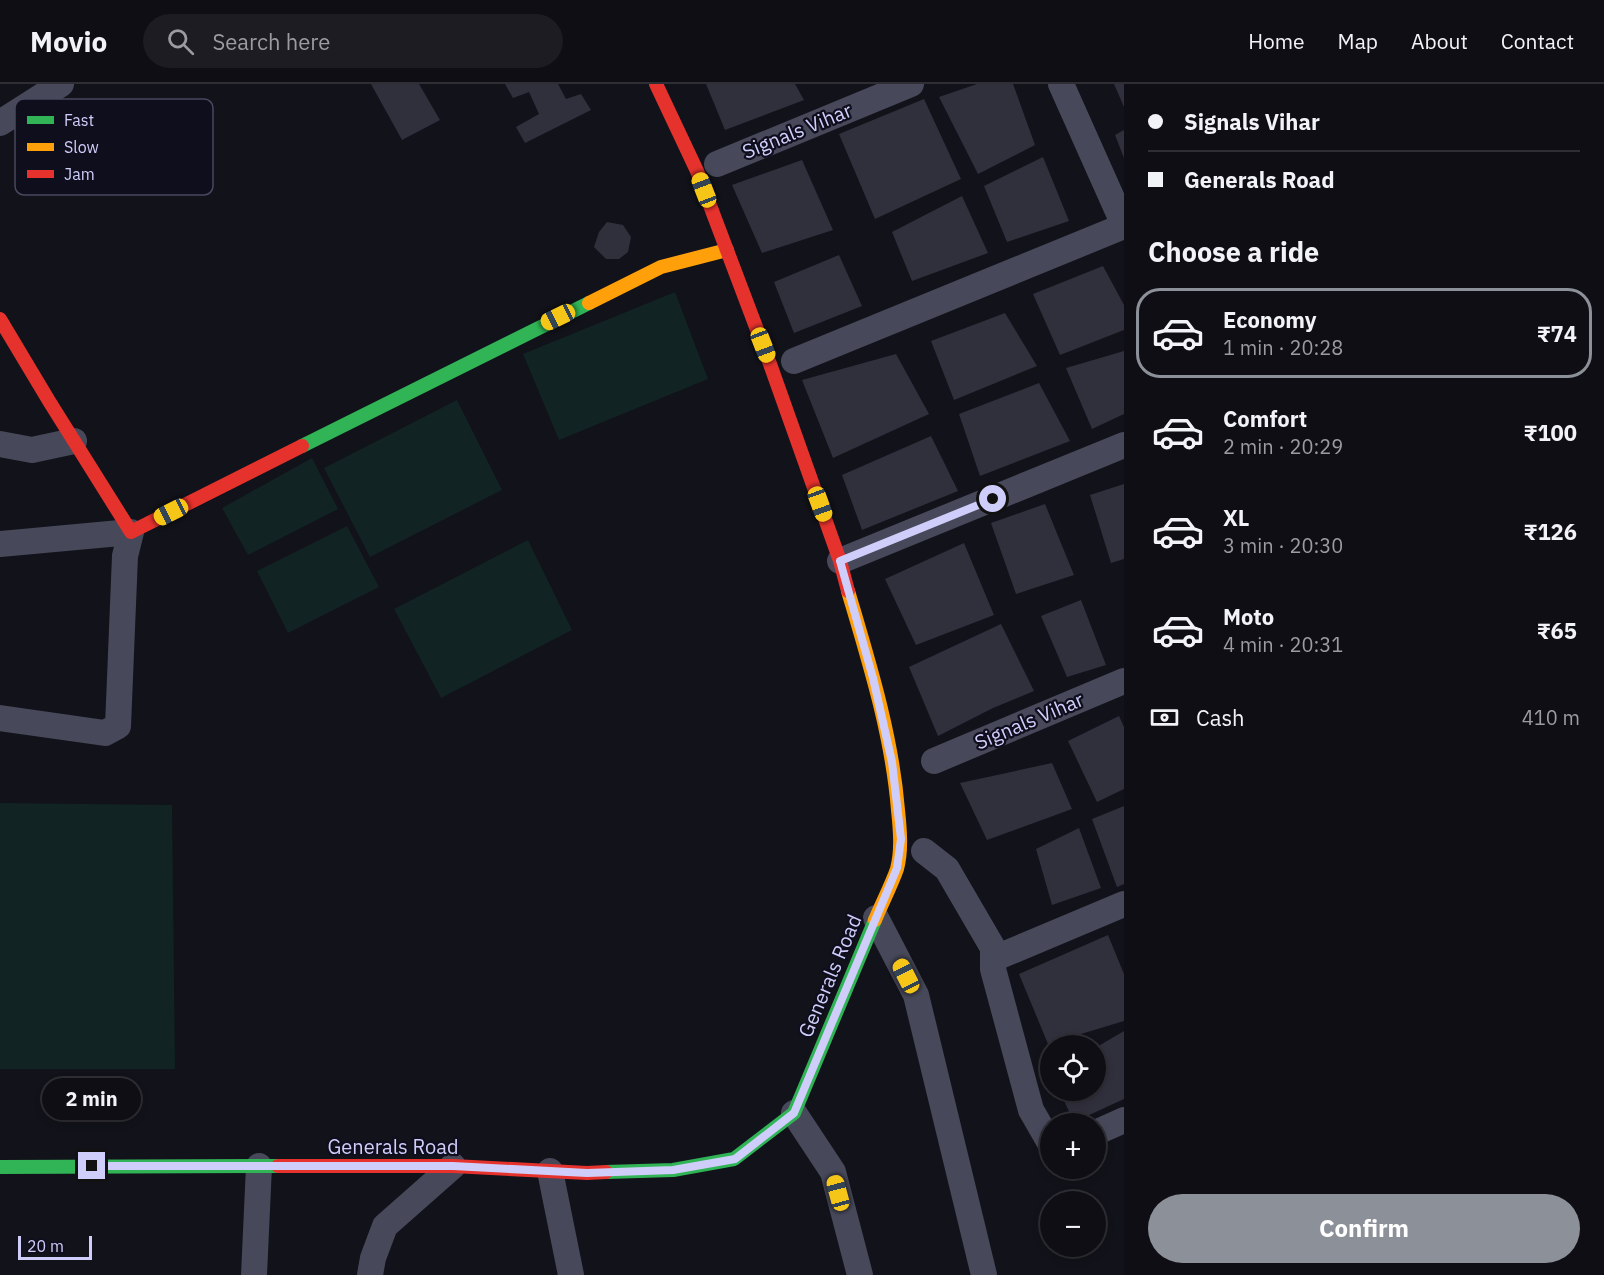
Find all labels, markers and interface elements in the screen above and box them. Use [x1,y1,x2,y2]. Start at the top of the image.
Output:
search box [143,14,563,68]
text: Movio [30,23,107,60]
icon: search [164,25,197,58]
text: Search here [212,27,330,56]
text: Home [1248,27,1305,55]
text: Map [1338,27,1378,55]
text: About [1411,27,1468,55]
text: Contact [1501,27,1574,55]
street label: Signals Vihar [738,96,856,165]
legend [15,99,213,195]
text: Signals Vihar [1184,107,1320,136]
text: Fast [64,110,94,130]
text: Slow [64,137,99,157]
text: Jam [64,164,95,184]
text: Generals Road [1184,165,1335,194]
car [689,170,719,210]
text: Choose a ride [1148,234,1319,269]
car [538,301,578,333]
text: Economy [1223,305,1317,334]
icon: car [1151,306,1205,360]
text: ₹74 [1537,319,1577,348]
car [748,325,778,365]
text: 1 min · 20:28 [1223,334,1343,361]
text: Comfort [1223,404,1307,433]
icon: car [1151,405,1205,459]
text: ₹100 [1524,418,1577,447]
text: 2 min · 20:29 [1223,433,1343,460]
car [805,484,835,524]
route start [979,485,1006,512]
car [151,496,191,528]
text: XL [1223,503,1249,532]
icon: car [1151,504,1205,558]
text: ₹126 [1524,517,1577,546]
text: 3 min · 20:30 [1223,532,1343,559]
text: Moto [1223,602,1274,631]
icon: car [1151,603,1205,657]
text: ₹65 [1537,616,1577,645]
text: 4 min · 20:31 [1223,631,1343,658]
street label: Signals Vihar [970,686,1087,756]
icon: cash [1148,701,1181,734]
text: Cash [1196,703,1245,732]
text: 410 m [1522,704,1580,731]
street label: Generals Road [792,910,868,1041]
car [890,956,922,996]
map controls [1040,1035,1106,1257]
button: locate [1040,1035,1106,1101]
callout: 2 min [42,1079,142,1121]
text: 2 min [65,1085,118,1112]
button: + [1040,1113,1106,1179]
street label: Generals Road [327,1133,459,1160]
route end [78,1152,105,1179]
car [825,1173,851,1213]
button: − [1040,1191,1106,1257]
button: Confirm [1148,1194,1580,1263]
scale bar [18,1233,92,1260]
text: 20 m [27,1236,64,1256]

